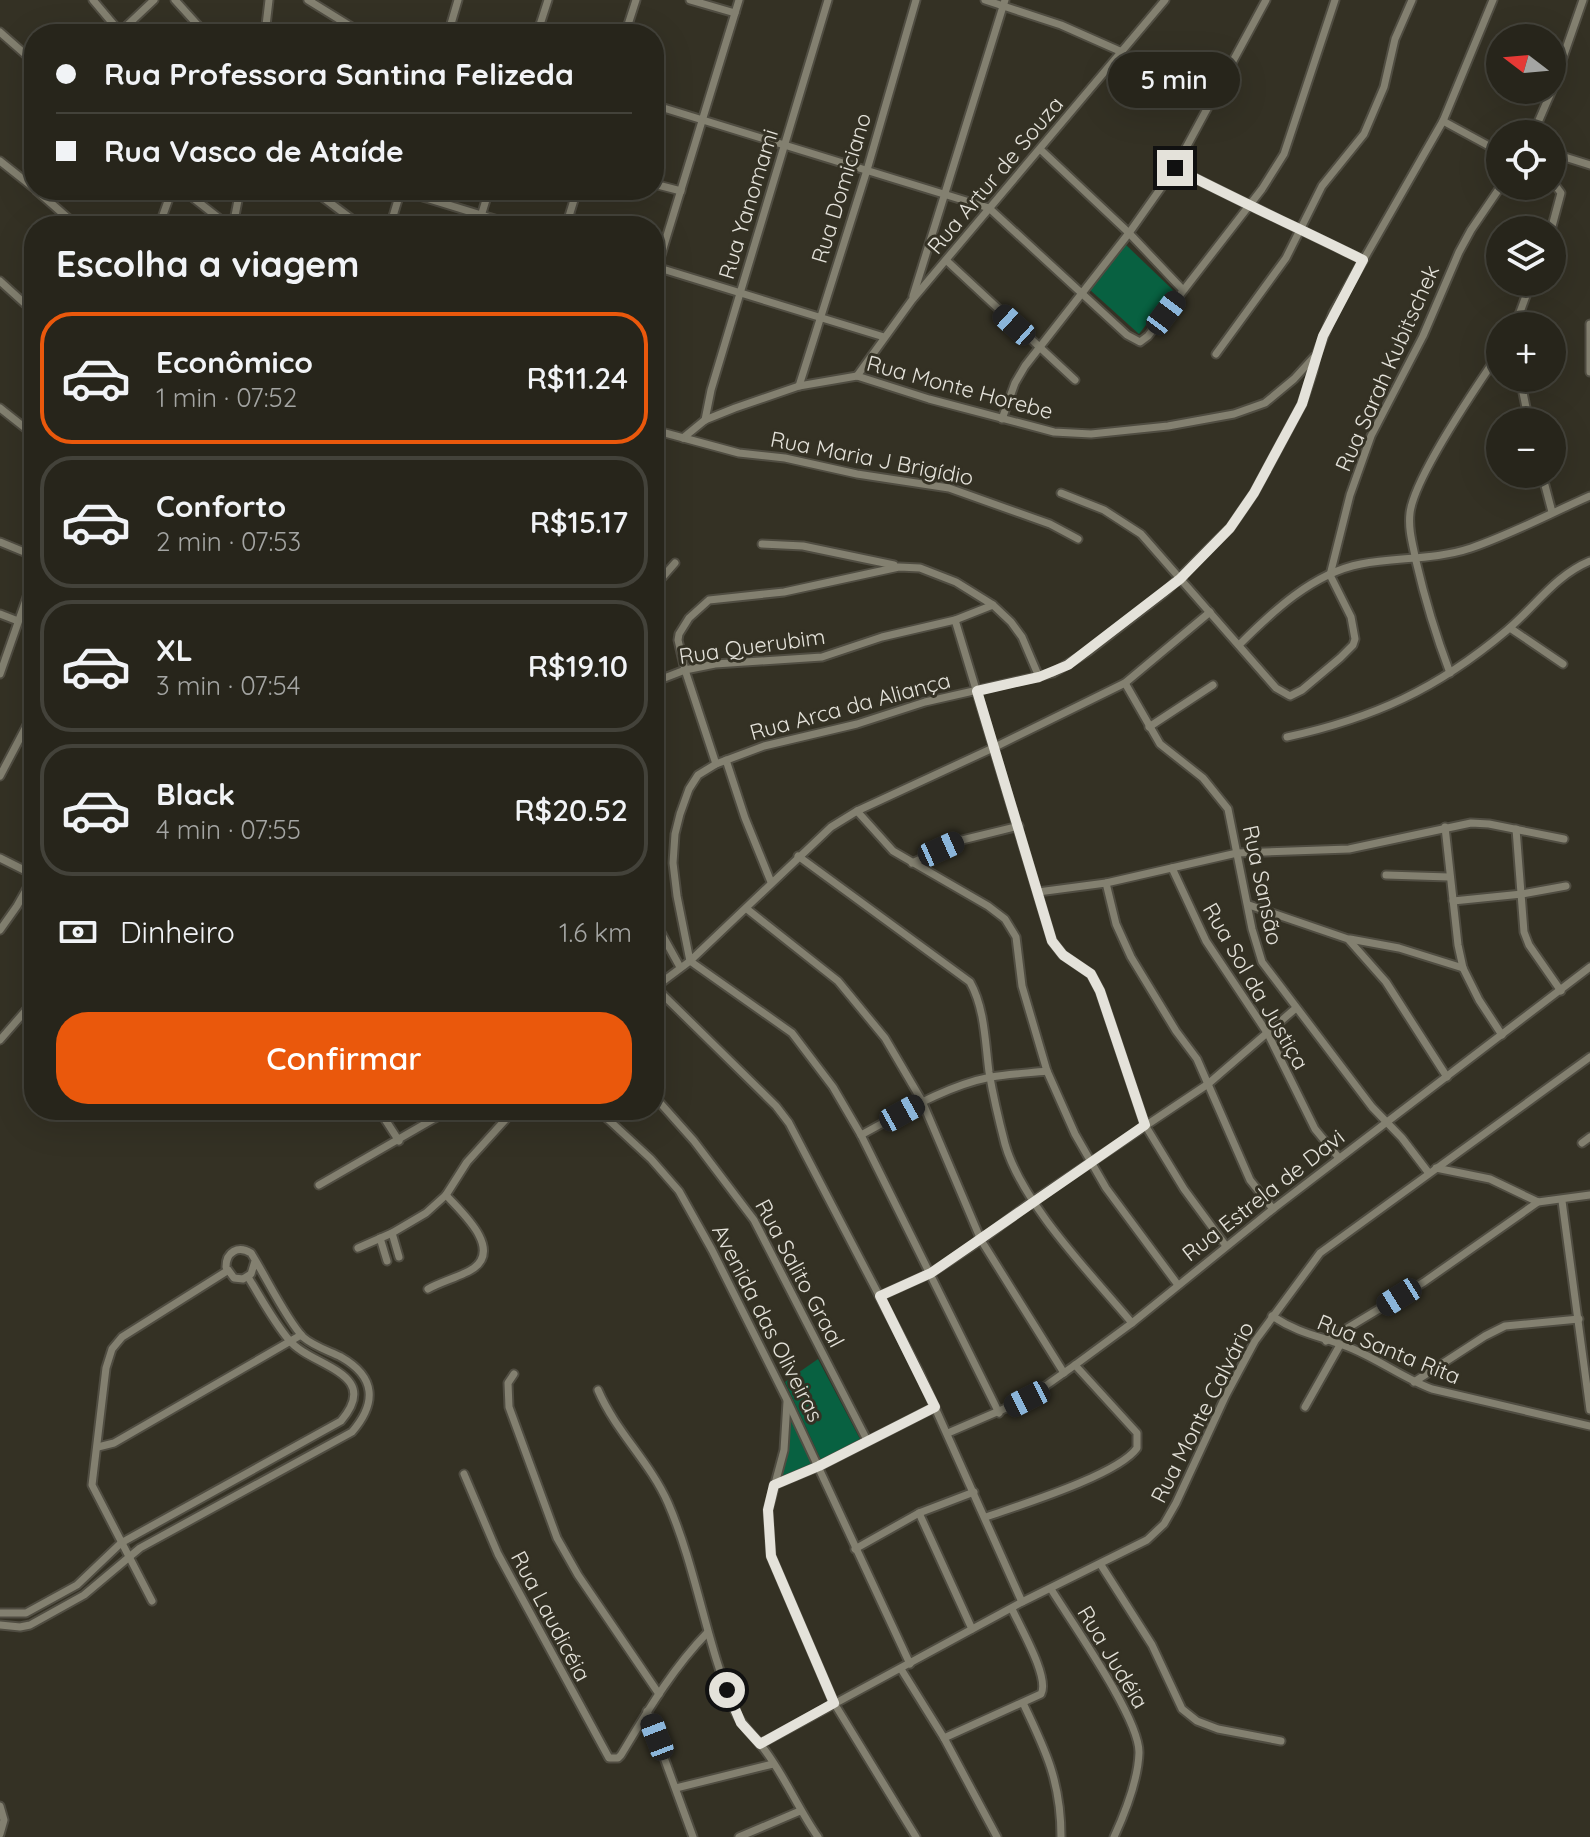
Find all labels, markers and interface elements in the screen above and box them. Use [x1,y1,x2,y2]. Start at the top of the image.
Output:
north arrow [1486,24,1566,104]
map controls [1486,24,1566,488]
callout: 5 min [1109,52,1241,108]
text: Rua Professora Santina Felizeda [104,55,574,93]
text: 5 min [1140,63,1208,96]
street label: Rua Artur de Souza [921,90,1069,260]
street label: Rua Domiciano [805,109,877,267]
button: locate [1486,120,1566,200]
street label: Rua Yanomami [712,126,784,282]
text: Rua Vasco de Ataíde [104,132,404,170]
route end [1157,150,1193,186]
button: layers [1486,216,1566,296]
text: Escolha a viagem [56,241,359,286]
street label: Rua Sarah Kubitschek [1329,260,1445,476]
car [1142,287,1190,339]
car [988,300,1040,350]
button: + [1486,312,1566,392]
icon: car [60,342,132,414]
text: Econômico [156,343,313,381]
street label: Rua Monte Horebe [864,349,1056,425]
text: R$11.24 [526,359,628,397]
text: 1 min · 07:52 [156,381,297,414]
button: − [1486,408,1566,488]
street label: Rua Maria J Brigídio [768,425,976,491]
icon: car [60,486,132,558]
text: Conforto [156,487,286,525]
text: R$15.17 [530,503,628,541]
text: 2 min · 07:53 [156,525,301,558]
street label: Rua Querubim [677,622,827,670]
icon: car [60,630,132,702]
text: XL [156,631,193,669]
text: R$19.10 [528,647,628,685]
street label: Rua Arca da Aliança [747,666,953,746]
text: 3 min · 07:54 [156,669,300,702]
icon: car [60,774,132,846]
text: Black [156,775,235,813]
text: R$20.52 [514,791,628,829]
text: 4 min · 07:55 [156,813,301,846]
street label: Rua Sansão [1237,822,1289,948]
car [914,828,968,870]
street label: Rua Sol da Justiça [1197,898,1315,1074]
icon: cash [56,910,100,954]
text: Dinheiro [120,913,235,951]
text: 1.6 km [559,916,632,949]
button: Confirmar [56,1012,632,1104]
car [875,1091,929,1135]
street label: Rua Estrela de Davi [1176,1123,1350,1267]
street label: Rua Salito Graal [749,1194,851,1352]
street label: Avenida das Oliveiras [706,1220,830,1426]
car [1372,1274,1426,1320]
street label: Rua Santa Rita [1313,1308,1465,1390]
street label: Rua Monte Calvário [1144,1317,1260,1507]
car [1000,1377,1054,1421]
street label: Rua Laudicéia [505,1546,597,1686]
street label: Rua Judéia [1071,1600,1155,1714]
route start [709,1672,745,1708]
car [637,1710,677,1764]

